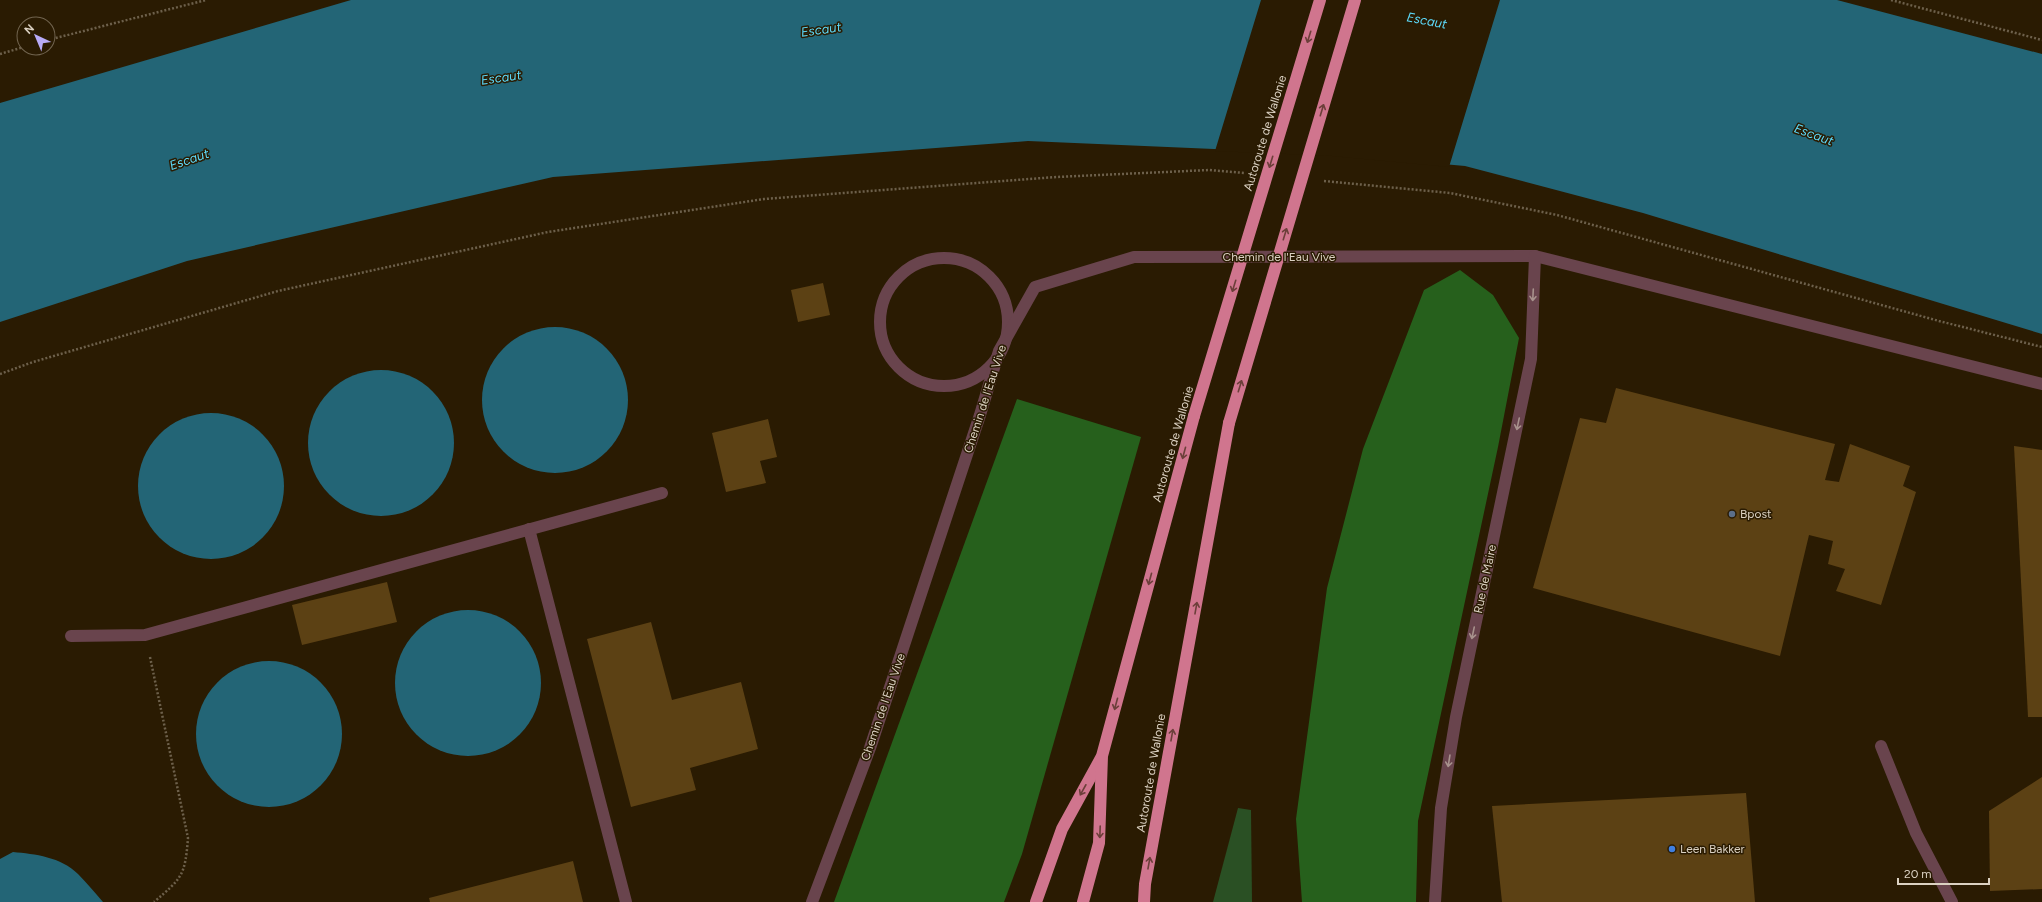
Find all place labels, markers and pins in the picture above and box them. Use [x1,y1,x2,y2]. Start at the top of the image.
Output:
place label: Bpost [1740,507,1772,521]
marker: Bpost [1727,509,1737,519]
place label: Leen Bakker [1680,842,1745,856]
marker: Leen Bakker [1667,844,1677,854]

